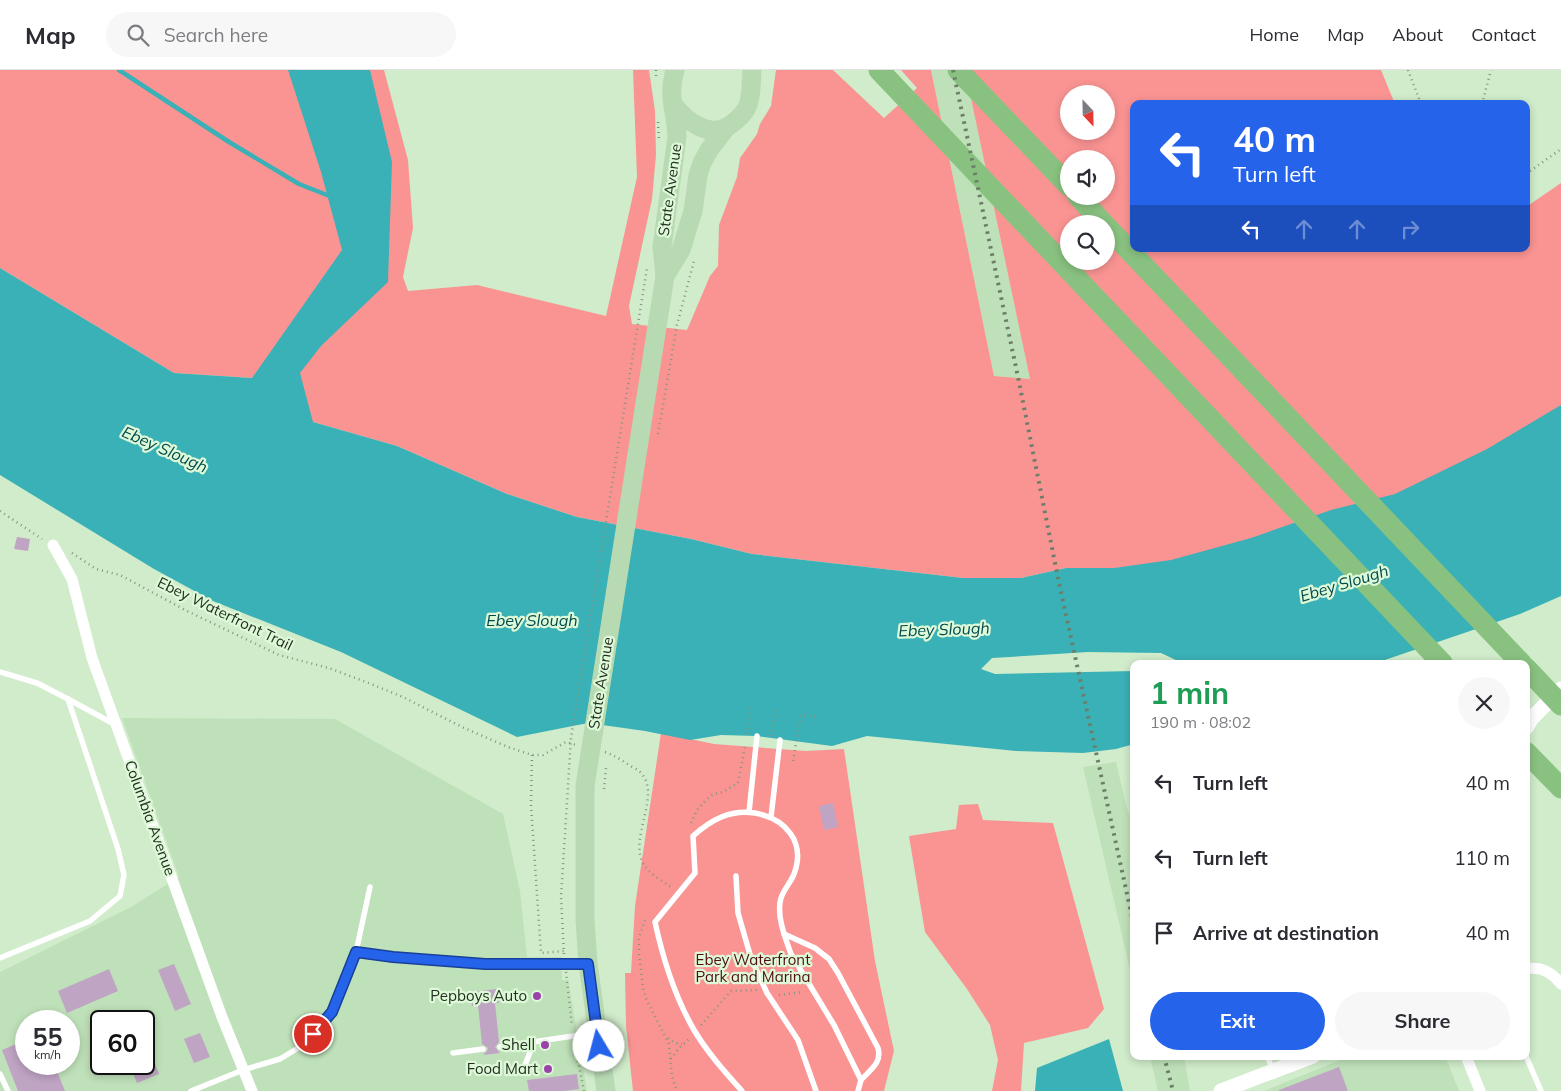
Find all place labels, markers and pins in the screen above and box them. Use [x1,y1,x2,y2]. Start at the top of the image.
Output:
place label: Pepboys Auto [430,986,527,1005]
marker: Pepboys Auto [531,990,543,1002]
pin [292,1013,334,1055]
place label: Shell [502,1035,535,1054]
marker: Shell [539,1039,551,1051]
place label: Food Mart [467,1059,538,1078]
marker: Food Mart [542,1063,554,1075]

